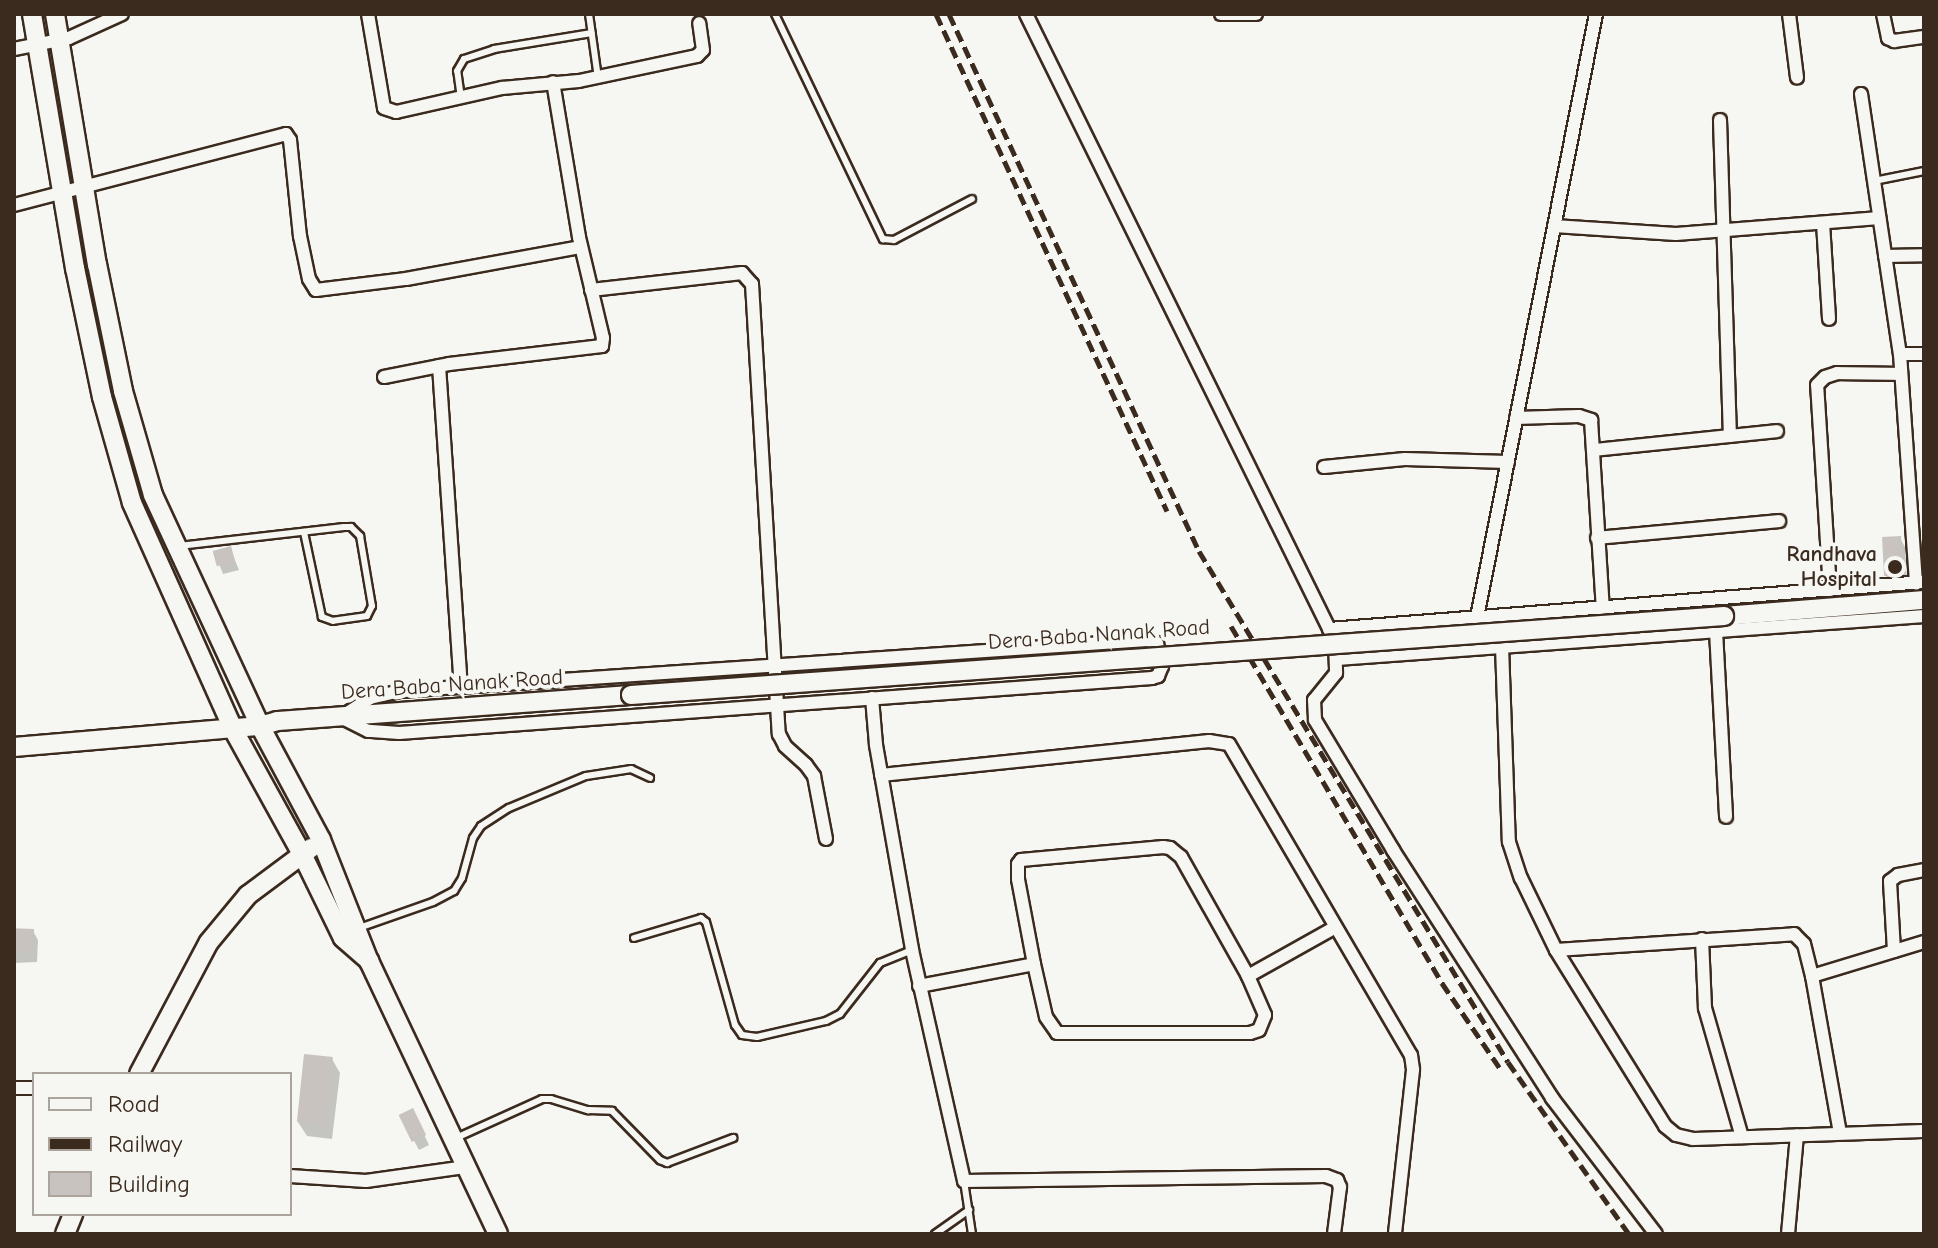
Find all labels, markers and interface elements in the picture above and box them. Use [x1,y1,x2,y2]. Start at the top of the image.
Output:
place label: Randhava Hospital [1787,541,1877,592]
marker: Randhava Hospital [1884,556,1906,578]
street label: Dera Baba Nanak Road [987,614,1211,656]
street label: Dera Baba Nanak Road [340,664,564,706]
legend [32,1072,292,1216]
text: Road [108,1090,160,1118]
text: Railway [108,1130,182,1158]
text: Building [108,1170,190,1198]

